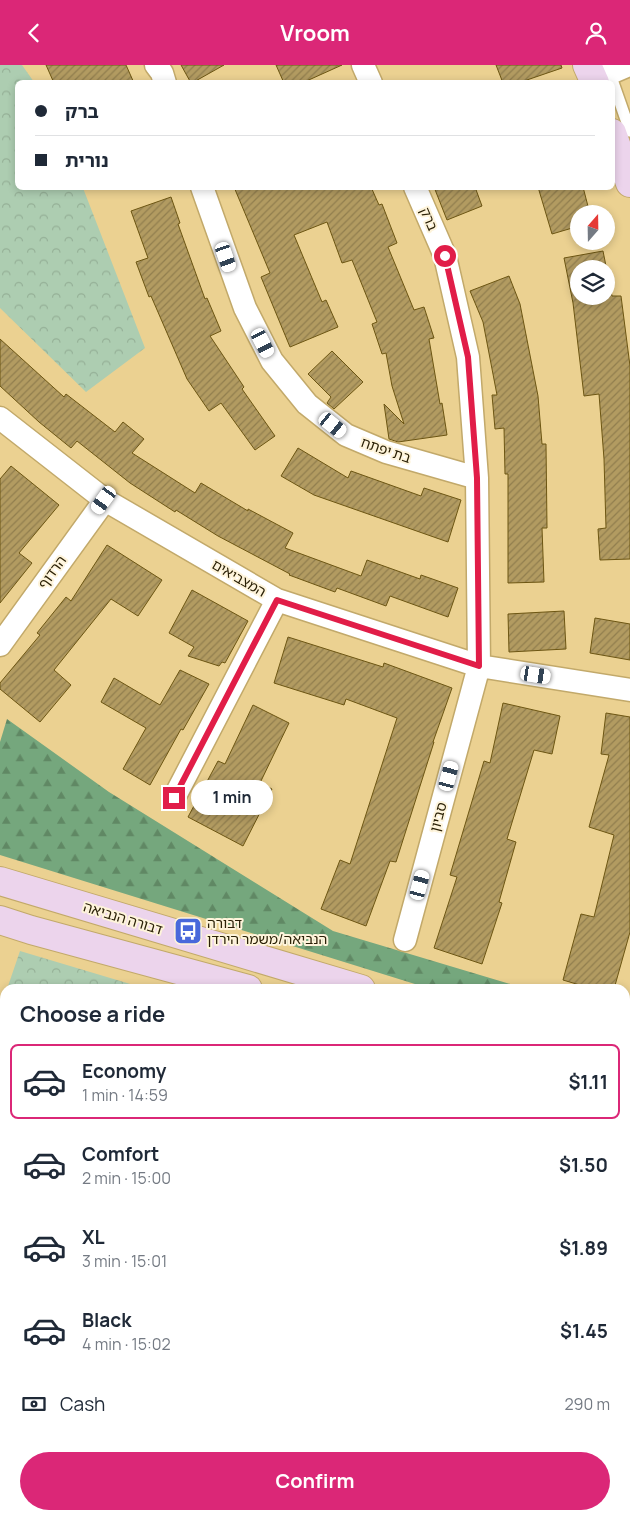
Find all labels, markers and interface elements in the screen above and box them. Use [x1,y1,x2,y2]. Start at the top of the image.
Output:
text: Vroom [280,18,350,48]
icon: back [20,19,48,47]
icon: person [582,19,610,47]
text: ברק [65,98,99,124]
text: נורית [65,147,109,173]
street label: ברק [416,204,443,233]
north arrow [570,205,615,250]
map controls [570,205,615,305]
car [214,240,237,274]
route start [434,245,456,267]
button: layers [570,260,615,305]
car [249,326,276,360]
car [316,410,349,440]
street label: בת יפתח [359,432,414,467]
car [89,483,118,517]
street label: הרדוף [33,551,70,592]
street label: המצביאים [209,554,270,601]
car [520,665,551,685]
car [437,760,460,792]
callout: 1 min [192,781,274,815]
text: 1 min [212,786,252,808]
route end [163,787,185,809]
street label: סביון [424,800,451,834]
car [408,869,431,901]
street label: דבורה הנביאה [81,896,165,939]
place label: דבורה הנביאה/משמר הירדן [207,913,327,948]
bus stop icon: דבורה הנביאה/משמר הירדן [173,916,203,946]
text: Choose a ride [20,999,165,1029]
text: Economy [82,1058,166,1084]
icon: car [22,1059,67,1104]
text: $1.11 [568,1069,608,1095]
text: 1 min · 14:59 [82,1084,168,1106]
text: Comfort [82,1141,159,1167]
icon: car [22,1142,67,1187]
text: $1.50 [559,1152,608,1178]
text: 2 min · 15:00 [82,1167,171,1189]
text: XL [82,1224,105,1250]
icon: car [22,1225,67,1270]
text: $1.89 [559,1235,608,1261]
text: 3 min · 15:01 [82,1250,167,1272]
text: Black [82,1307,131,1333]
icon: car [22,1308,67,1353]
text: $1.45 [560,1318,608,1344]
text: 4 min · 15:02 [82,1333,171,1355]
icon: cash [20,1390,48,1418]
text: Cash [60,1391,105,1417]
text: 290 m [564,1393,610,1415]
button: Confirm [20,1452,610,1510]

